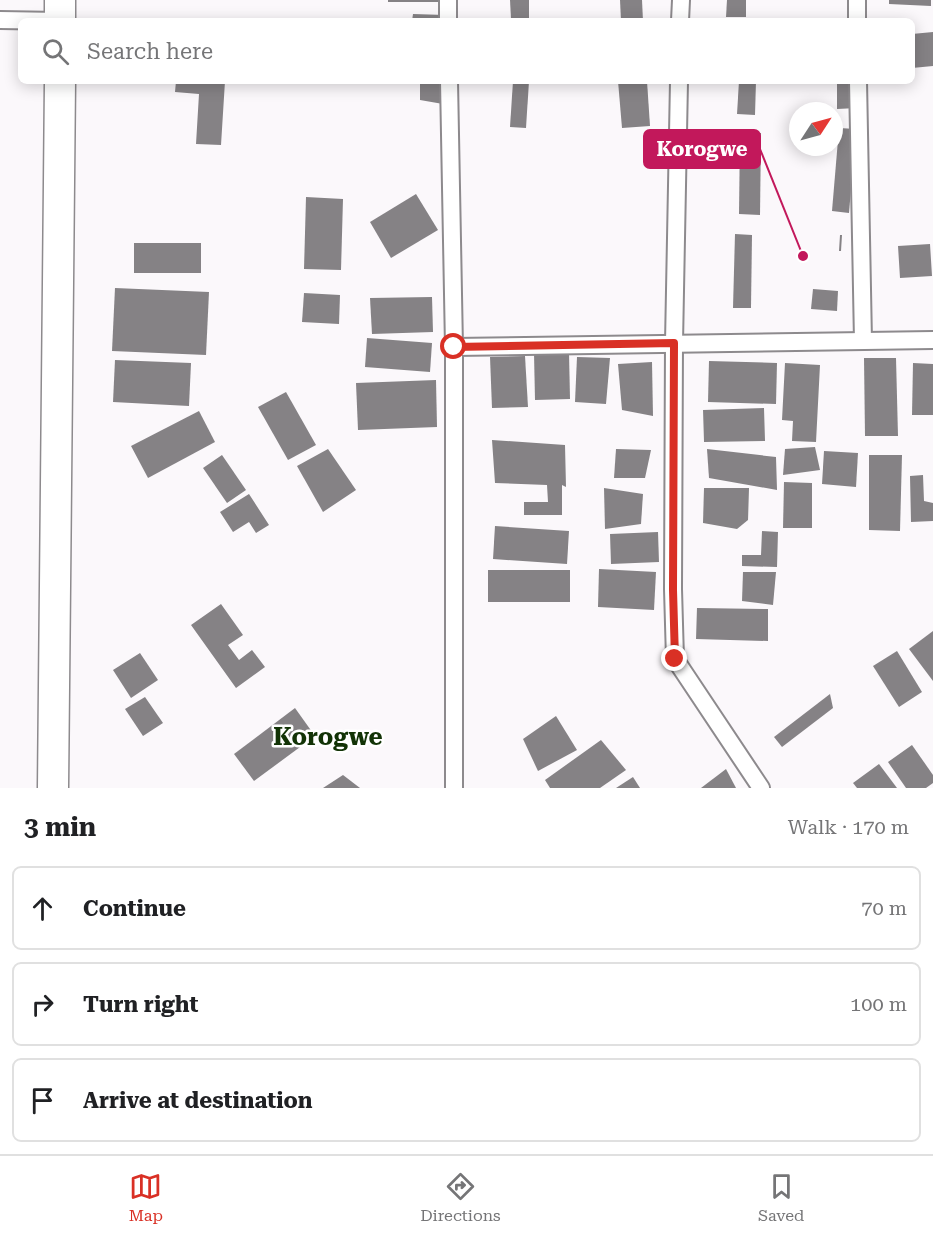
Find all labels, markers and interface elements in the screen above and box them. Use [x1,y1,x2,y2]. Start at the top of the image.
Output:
search box [18,18,915,84]
icon: search [39,35,72,68]
text: Search here [87,39,213,64]
north arrow [789,102,843,156]
callout: Korogwe [644,130,760,168]
text: Korogwe [656,137,748,161]
route start [440,333,466,359]
route end [661,645,687,671]
district label: Korogwe [273,723,383,751]
text: 3 min [24,812,96,842]
text: Walk · 170 m [788,815,909,839]
icon: ahead [26,892,59,925]
text: Continue [83,896,186,921]
text: 70 m [861,896,907,920]
icon: right [26,988,59,1021]
text: Turn right [83,992,198,1017]
text: 100 m [850,992,907,1016]
icon: arrive [26,1084,59,1117]
text: Arrive at destination [83,1088,312,1113]
tab: Map [129,1170,163,1225]
tab: Directions [420,1170,501,1225]
tab: Saved [758,1170,804,1225]

